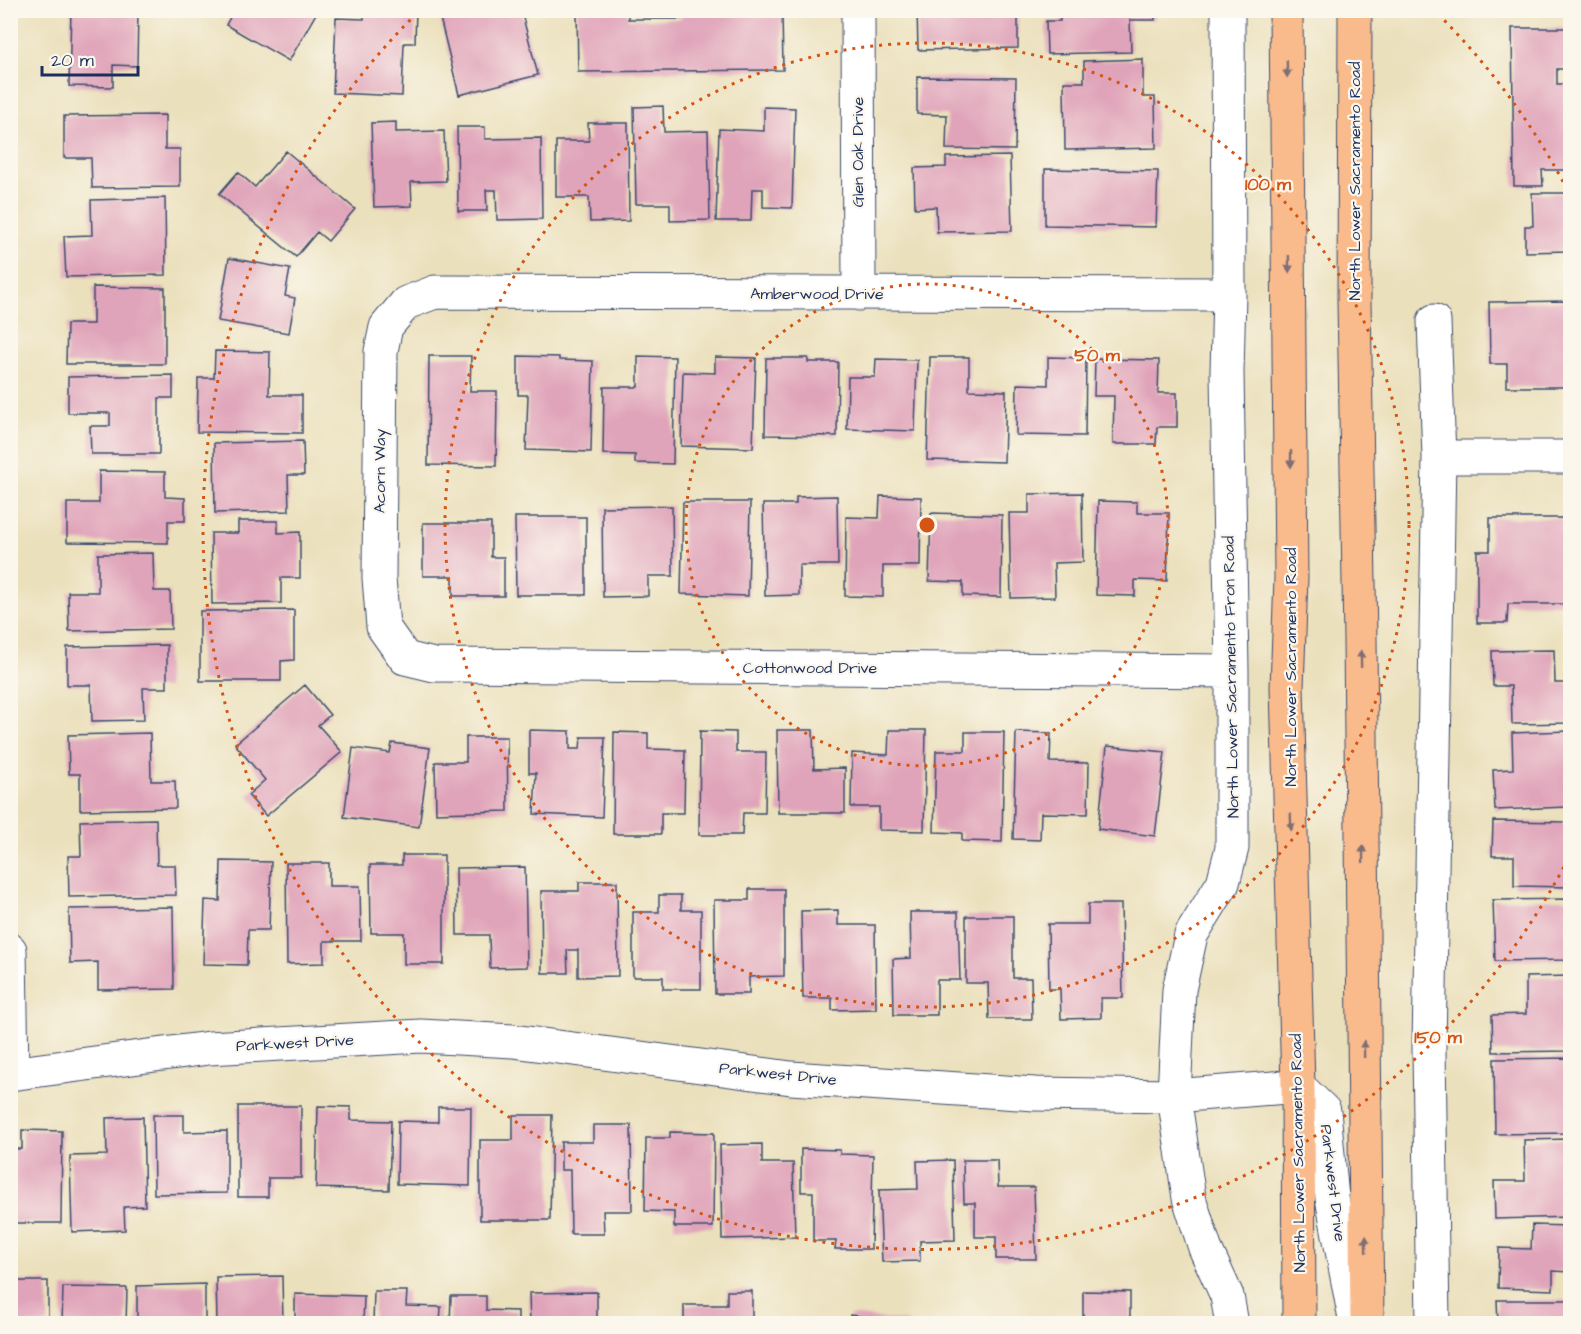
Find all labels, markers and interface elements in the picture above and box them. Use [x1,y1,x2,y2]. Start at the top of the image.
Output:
scale bar [42,39,138,77]
text: 20 m [51,48,94,73]
one-way arrow [1282,59,1292,78]
street label: North Lower Sacramento Road [1344,62,1366,300]
street label: Glen Oak Drive [847,96,869,207]
text: 100 m [1245,172,1292,197]
one-way arrow [1284,254,1294,273]
street label: Amberwood Drive [750,283,884,305]
text: 50 m [1074,343,1121,368]
street label: Acorn Way [369,428,392,513]
one-way arrow [1286,449,1296,468]
centre of rings [917,515,937,535]
street label: North Lower Sacramento Fron Road [1218,536,1244,818]
street label: North Lower Sacramento Road [1280,548,1302,786]
one-way arrow [1356,650,1366,669]
street label: Cottonwood Drive [743,657,878,679]
one-way arrow [1286,812,1296,831]
one-way arrow [1358,845,1367,864]
text: 150 m [1414,1025,1463,1050]
street label: Parkwest Drive [235,1029,355,1057]
street label: North Lower Sacramento Road [1285,1033,1311,1273]
one-way arrow [1360,1040,1369,1059]
street label: Parkwest Drive [718,1057,838,1091]
street label: Parkwest Drive [1315,1123,1351,1243]
one-way arrow [1361,1235,1371,1254]

